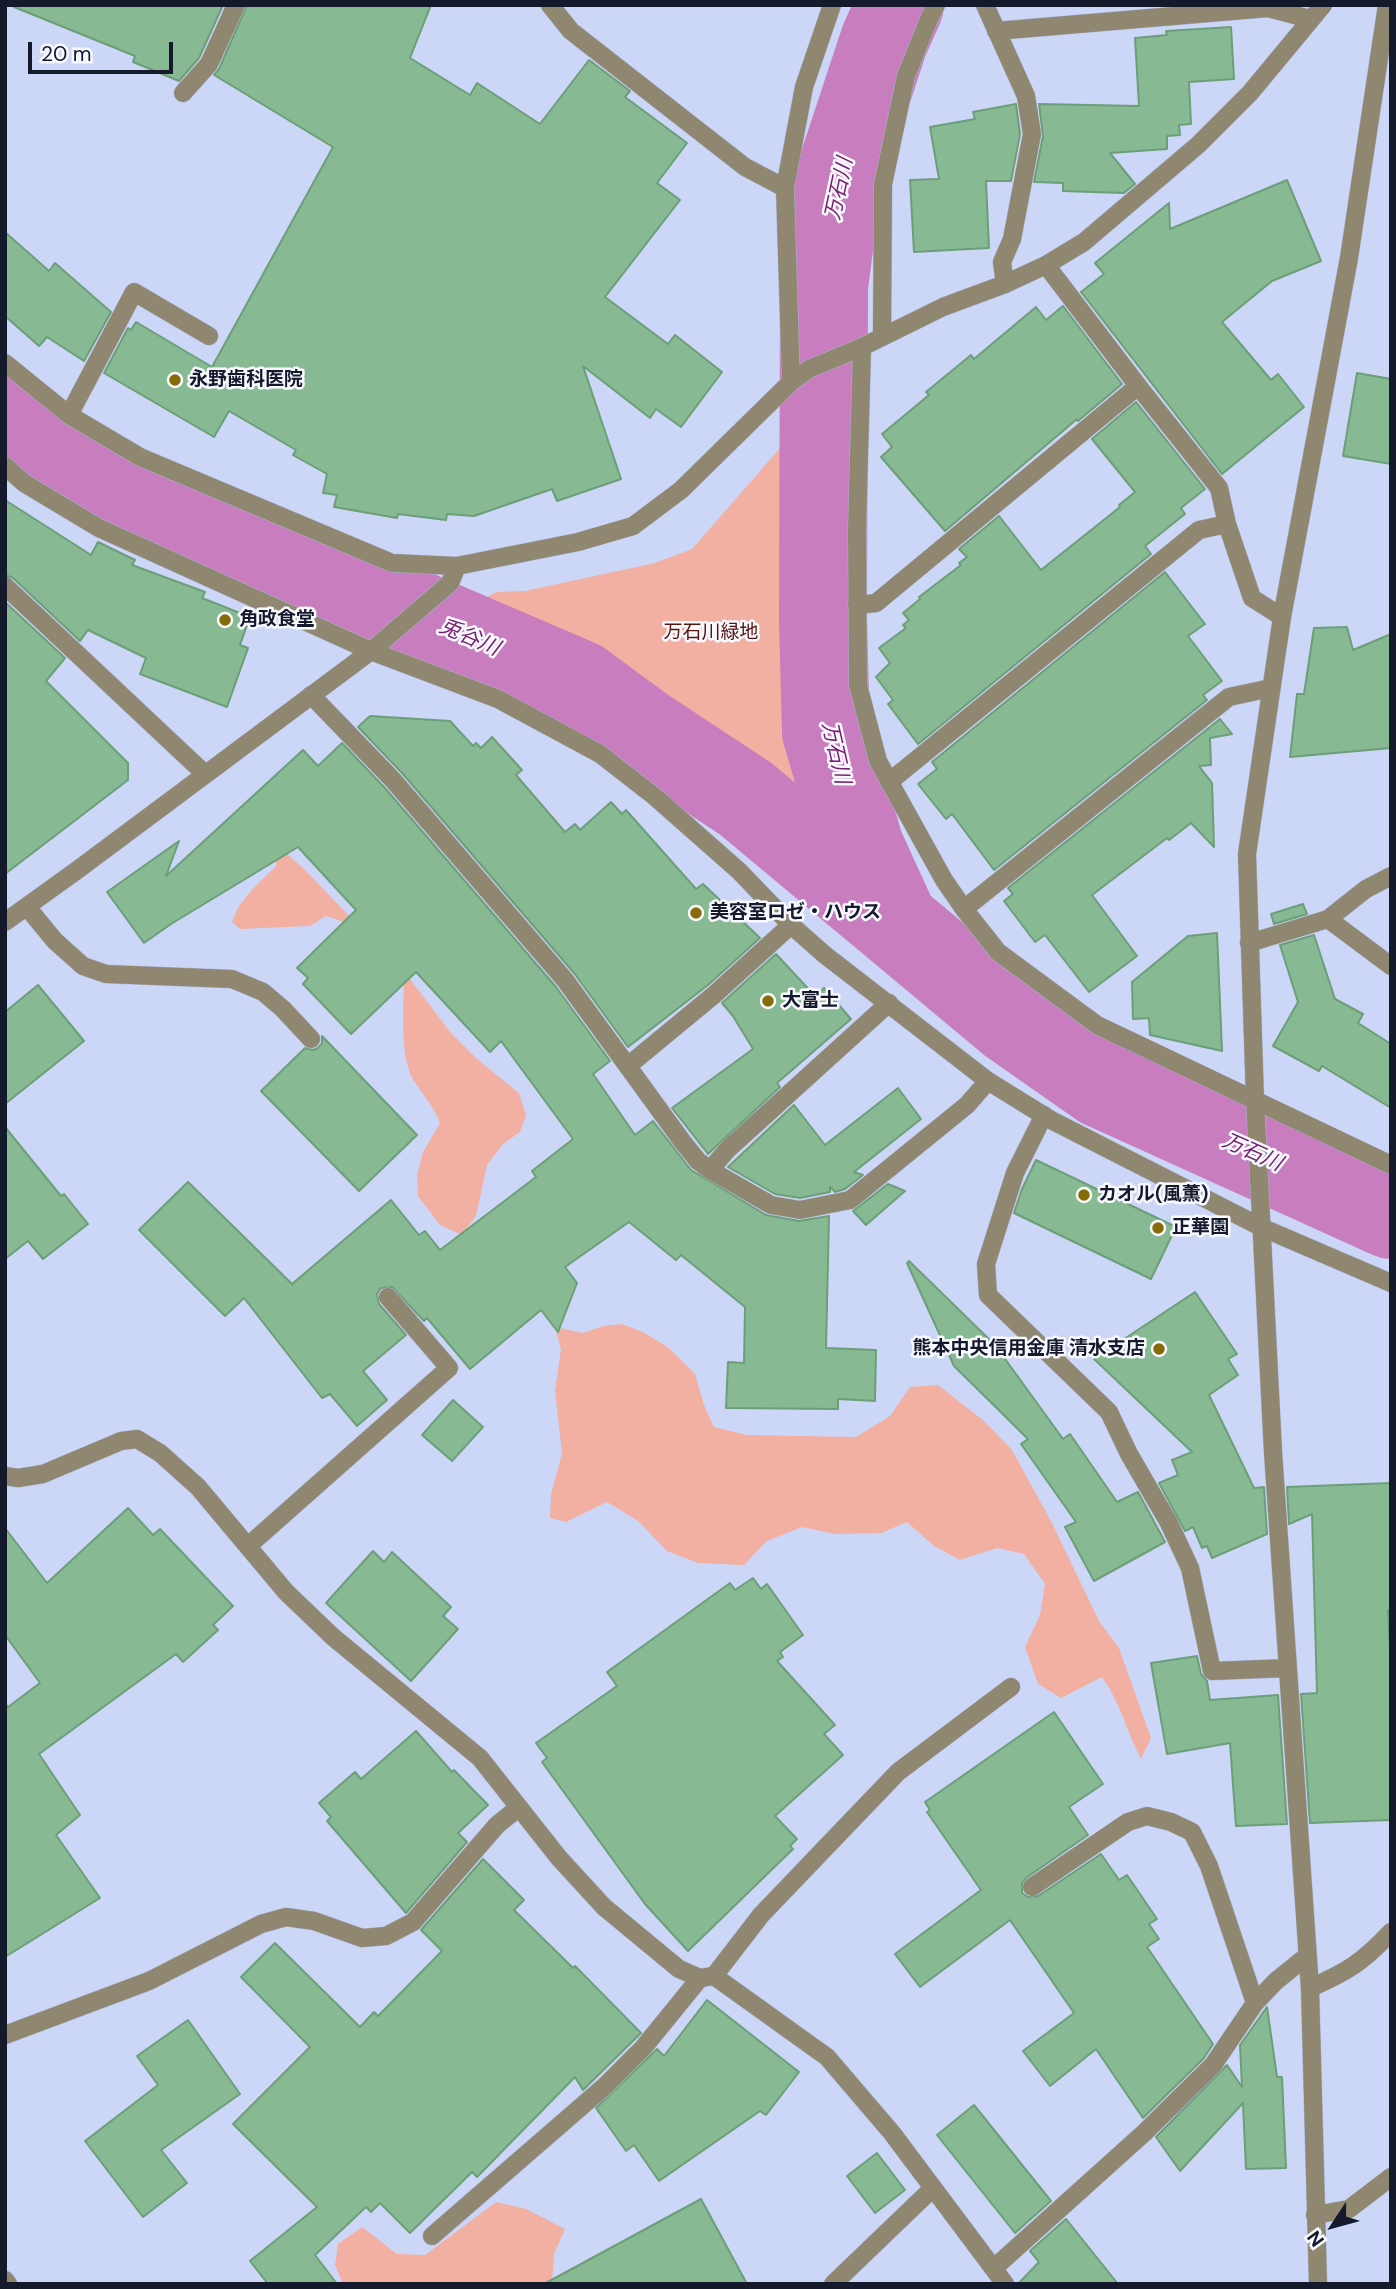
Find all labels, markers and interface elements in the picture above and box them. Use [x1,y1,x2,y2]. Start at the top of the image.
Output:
scale bar [32,28,177,72]
text: 20 m [41,40,92,68]
water label: 万石川 [821,156,859,222]
place label: 永野歯科医院 [189,369,303,391]
marker: 永野歯科医院 [167,372,183,388]
place label: 角政食堂 [239,609,315,631]
marker: 角政食堂 [217,612,233,628]
water label: 兎谷川 [435,614,503,662]
park label: 万石川緑地 [664,622,758,644]
water label: 万石川 [816,719,854,787]
place label: 美容室ロゼ・ハウス [710,902,881,924]
marker: 美容室ロゼ・ハウス [688,905,704,921]
place label: 大富士 [782,990,839,1012]
marker: 大富士 [760,993,776,1009]
water label: 万石川 [1218,1129,1286,1177]
place label: カオル(風薫) [1098,1184,1208,1206]
marker: カオル(風薫) [1076,1187,1092,1203]
place label: 正華園 [1172,1217,1229,1239]
marker: 正華園 [1150,1220,1166,1236]
place label: 熊本中央信用金庫 清水支店 [913,1338,1145,1360]
marker: 熊本中央信用金庫 清水支店 [1151,1341,1167,1357]
north arrow [1298,2191,1368,2261]
text: N [1301,2226,1330,2252]

